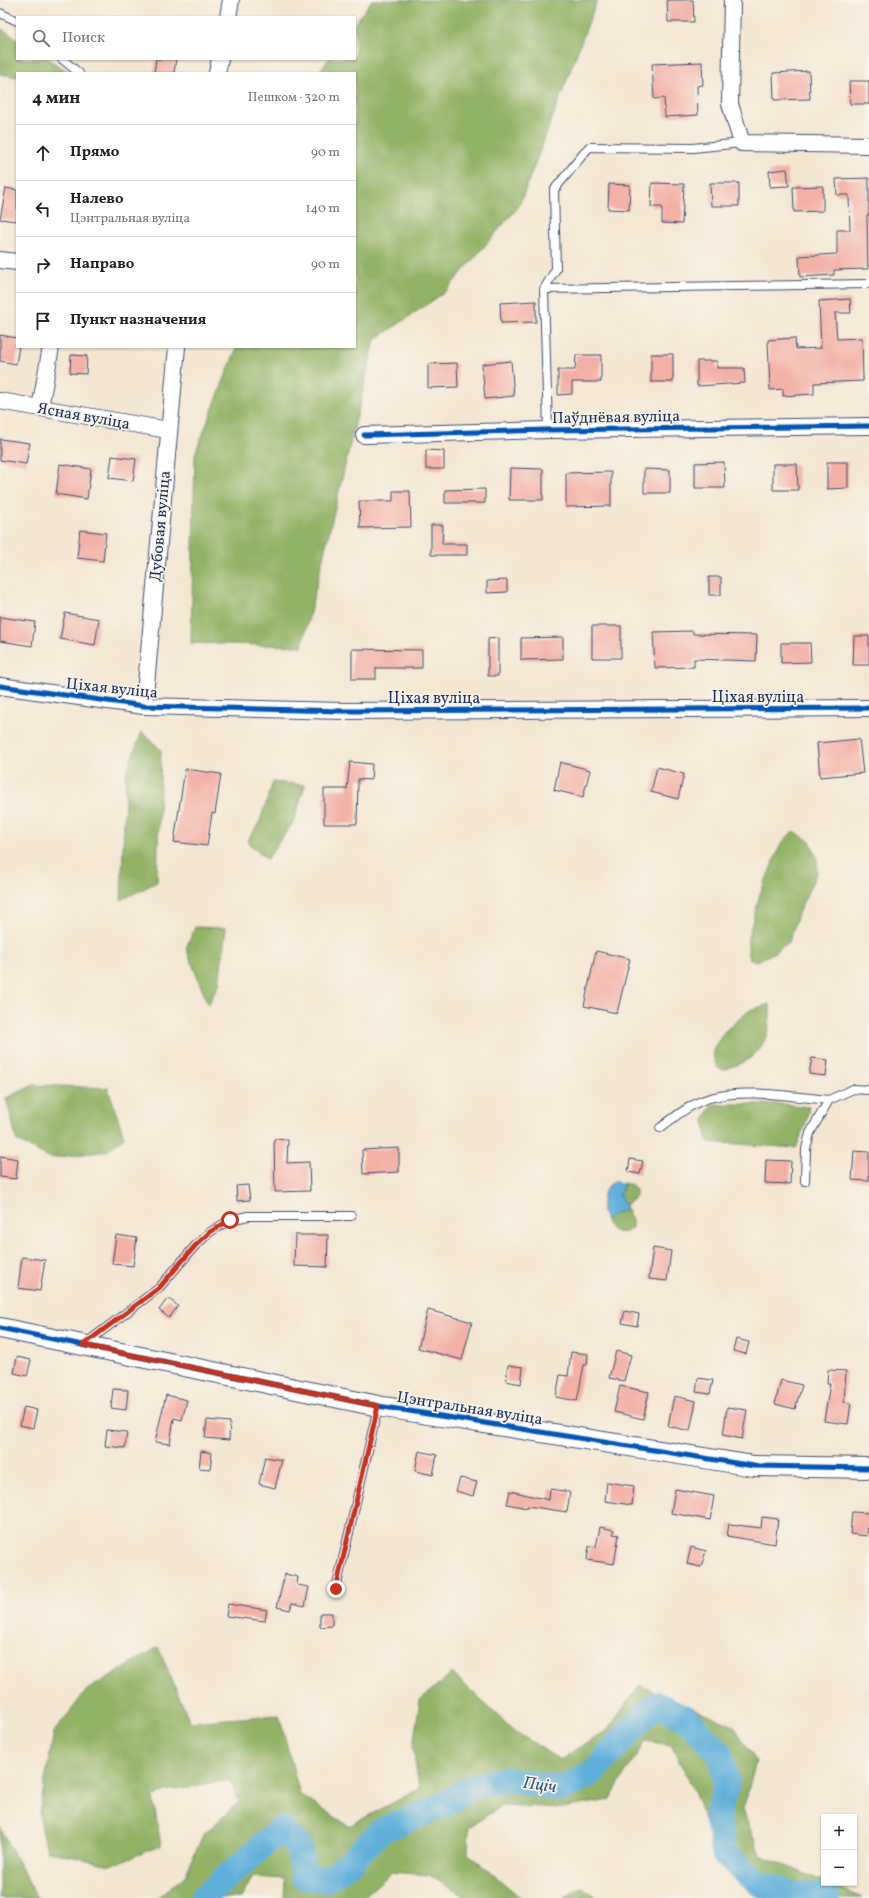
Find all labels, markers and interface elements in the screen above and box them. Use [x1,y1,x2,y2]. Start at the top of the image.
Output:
search box [16,16,356,60]
icon: search [30,27,52,49]
text: Поиск [62,28,105,49]
text: 4 мин [32,87,80,110]
text: Пешком · 320 m [248,89,340,107]
icon: ahead [32,142,54,164]
text: Прямо [70,142,119,163]
text: 90 m [311,144,340,162]
text: Налево [70,189,124,210]
icon: left [32,198,54,220]
text: 140 m [306,200,340,218]
text: Цэнтральная вуліца [70,210,190,228]
icon: right [32,254,54,276]
text: Направо [70,254,134,275]
text: 90 m [311,256,340,274]
icon: arrive [32,310,54,332]
text: Пункт назначения [70,310,206,331]
street label: Ясная вуліца [36,398,132,436]
street label: Паўднёвая вуліца [552,406,680,430]
street label: Дубовая вуліца [145,470,177,583]
street label: Ціхая вуліца [65,673,159,705]
street label: Ціхая вуліца [712,687,804,709]
street label: Ціхая вуліца [388,688,480,710]
route start [221,1211,239,1229]
street label: Цэнтральная вуліца [395,1387,544,1431]
route end [327,1580,345,1598]
water label: Пціч [521,1772,558,1799]
map controls [821,1814,857,1886]
button: + [821,1814,857,1850]
button: − [821,1850,857,1886]

